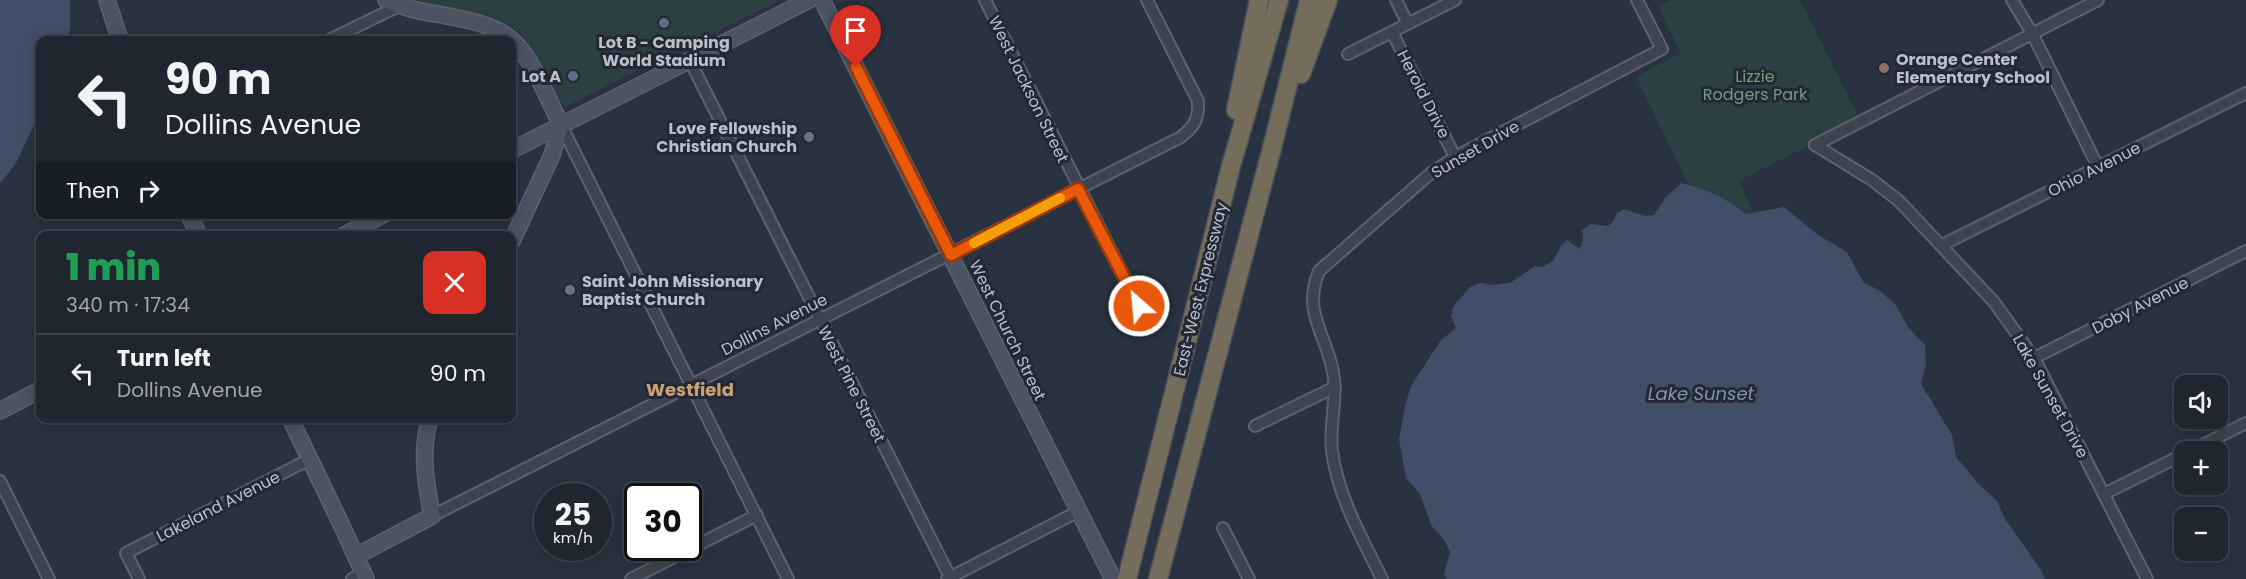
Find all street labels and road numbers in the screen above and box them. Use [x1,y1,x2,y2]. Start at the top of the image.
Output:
street label: West Jackson Street [983,12,1074,167]
street label: Herold Drive [1391,46,1456,142]
street label: Sunset Drive [1427,115,1524,184]
street label: Ohio Avenue [2044,136,2145,203]
street label: East-West Expressway [1168,200,1233,378]
street label: West Church Street [963,256,1052,405]
street label: Doby Avenue [2088,271,2193,340]
street label: Dollins Avenue [717,288,831,361]
street label: West Pine Street [812,322,891,447]
street label: Lake Sunset Drive [2007,330,2094,462]
street label: Lakeland Avenue [152,465,284,548]

